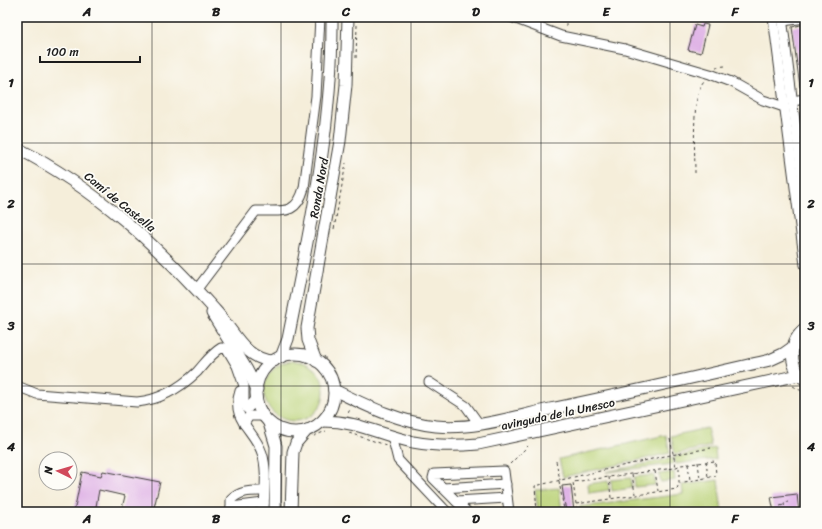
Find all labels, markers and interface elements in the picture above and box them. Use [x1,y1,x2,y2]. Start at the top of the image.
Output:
text: A [82,0,91,23]
text: B [212,0,221,23]
text: C [341,0,351,23]
text: D [472,0,480,23]
text: E [602,0,611,23]
text: F [730,0,739,23]
scale bar [40,38,140,64]
text: 100 m [46,41,79,63]
text: 1 [8,71,14,94]
text: 1 [808,71,814,94]
street label: Ronda Nord [303,154,335,220]
street label: Camí de Castella [79,166,162,239]
text: 2 [6,192,15,215]
text: 2 [806,192,815,215]
text: 3 [6,314,15,337]
text: 3 [806,314,815,337]
street label: avinguda de la Unesco [499,391,617,437]
text: 4 [6,435,16,458]
text: 4 [806,435,816,458]
north arrow [38,451,78,491]
text: N [39,465,58,476]
text: A [82,507,91,529]
text: B [212,507,221,529]
text: C [341,507,351,529]
text: D [472,507,480,529]
text: E [602,507,611,529]
text: F [730,507,739,529]

